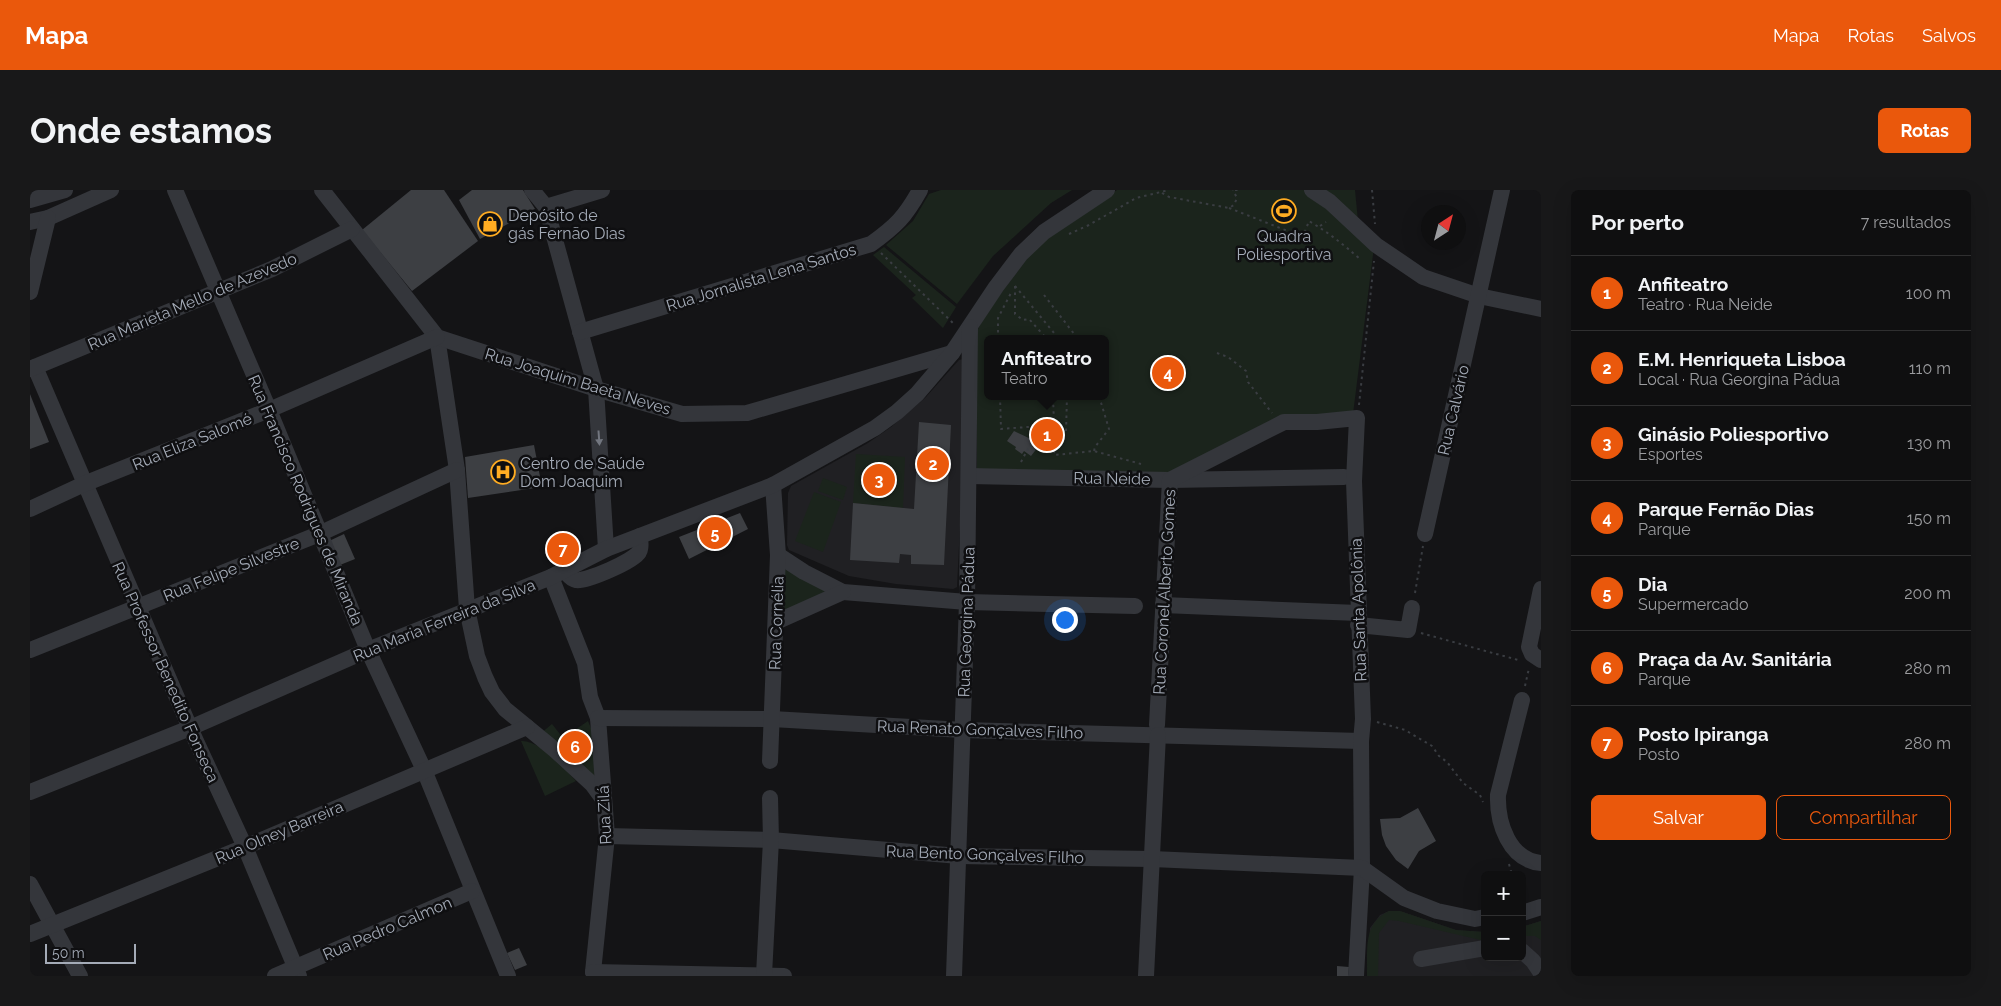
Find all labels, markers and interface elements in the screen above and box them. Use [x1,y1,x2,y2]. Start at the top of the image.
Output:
text: Mapa [25,21,88,50]
text: Mapa [1773,25,1819,46]
text: Rotas [1847,25,1894,46]
text: Salvos [1922,25,1976,46]
button: Rotas [1878,108,1971,153]
text: Onde estamos [30,110,272,151]
sports icon: Quadra Poliesportiva [1271,198,1297,224]
north arrow [1421,205,1466,250]
place label: Depósito de gás Fernão Dias [508,206,626,243]
text: Por perto [1591,210,1684,235]
shop icon: Depósito de gás Fernão Dias [477,211,503,237]
text: 7 resultados [1861,213,1951,232]
place label: Quadra Poliesportiva [1236,227,1332,264]
street label: Rua Jornalista Lena Santos [664,239,859,315]
street label: Rua Marieta Mello de Azevedo [85,249,300,354]
text: Anfiteatro [1638,273,1728,295]
text: 1 [1603,284,1611,303]
text: 100 m [1906,284,1951,303]
text: Teatro · Rua Neide [1638,295,1773,314]
popup [984,335,1109,400]
street label: Rua Joaquim Baeta Neves [483,344,673,419]
text: Anfiteatro [1001,347,1092,369]
text: E.M. Henriqueta Lisboa [1638,348,1846,370]
pin: 4 [1152,354,1184,392]
text: 2 [1602,359,1612,378]
text: 110 m [1909,359,1951,378]
street label: Rua Calvário [1434,363,1473,457]
text: Teatro [1001,369,1048,388]
text: Local · Rua Georgina Pádua [1638,370,1840,389]
street label: Rua Francisco Rodrigues de Miranda [244,372,367,628]
street label: Rua Eliza Salomé [130,409,255,474]
pin: 1 [1031,416,1063,454]
text: Ginásio Poliesportivo [1638,423,1829,445]
one-way arrow [595,430,603,446]
text: 3 [1603,434,1611,453]
text: 130 m [1907,434,1951,453]
pin: 2 [917,445,949,483]
text: Esportes [1638,445,1703,464]
place label: Centro de Saúde Dom Joaquim [520,454,645,491]
hospital icon: Centro de Saúde Dom Joaquim [490,459,516,485]
pin: 3 [863,461,895,499]
street label: Rua Neide [1073,468,1151,489]
street label: Rua Coronel Alberto Gomes [1150,488,1179,695]
text: Parque Fernão Dias [1638,498,1814,520]
text: 4 [1602,509,1612,528]
text: 150 m [1907,509,1951,528]
pin: 5 [699,514,731,552]
text: Parque [1638,520,1691,539]
pin: 7 [547,530,579,568]
street label: Rua Felipe Silvestre [160,534,302,605]
street label: Rua Santa Apolônia [1346,538,1370,682]
street label: Rua Georgina Pádua [954,546,979,698]
street label: Rua Professor Benedito Fonseca [108,559,223,785]
text: Dia [1638,573,1667,595]
street label: Rua Maria Ferreira da Silva [350,575,538,666]
street label: Rua Cornélia [765,576,788,670]
text: 5 [1603,584,1611,603]
text: 200 m [1904,584,1951,603]
text: Supermercado [1638,595,1749,614]
your location [1052,607,1078,633]
text: Praça da Av. Sanitária [1638,648,1832,670]
text: 6 [1602,659,1612,678]
text: 280 m [1905,659,1951,678]
text: Parque [1638,670,1691,689]
street label: Rua Renato Gonçalves Filho [876,716,1083,743]
text: Posto Ipiranga [1638,723,1769,745]
pin: 6 [559,728,591,766]
text: 7 [1603,734,1611,753]
text: 280 m [1905,734,1951,753]
text: Posto [1638,745,1680,764]
street label: Rua Zilá [593,785,616,845]
button: Salvar [1591,795,1766,840]
button: Compartilhar [1776,795,1951,840]
street label: Rua Olney Barreira [212,797,346,868]
street label: Rua Bento Gonçalves Filho [886,842,1084,867]
map controls [1481,871,1526,961]
button: + [1481,871,1526,916]
street label: Rua Pedro Calmon [320,893,455,964]
button: − [1481,916,1526,961]
scale bar [45,941,136,964]
text: 50 m [52,945,85,961]

